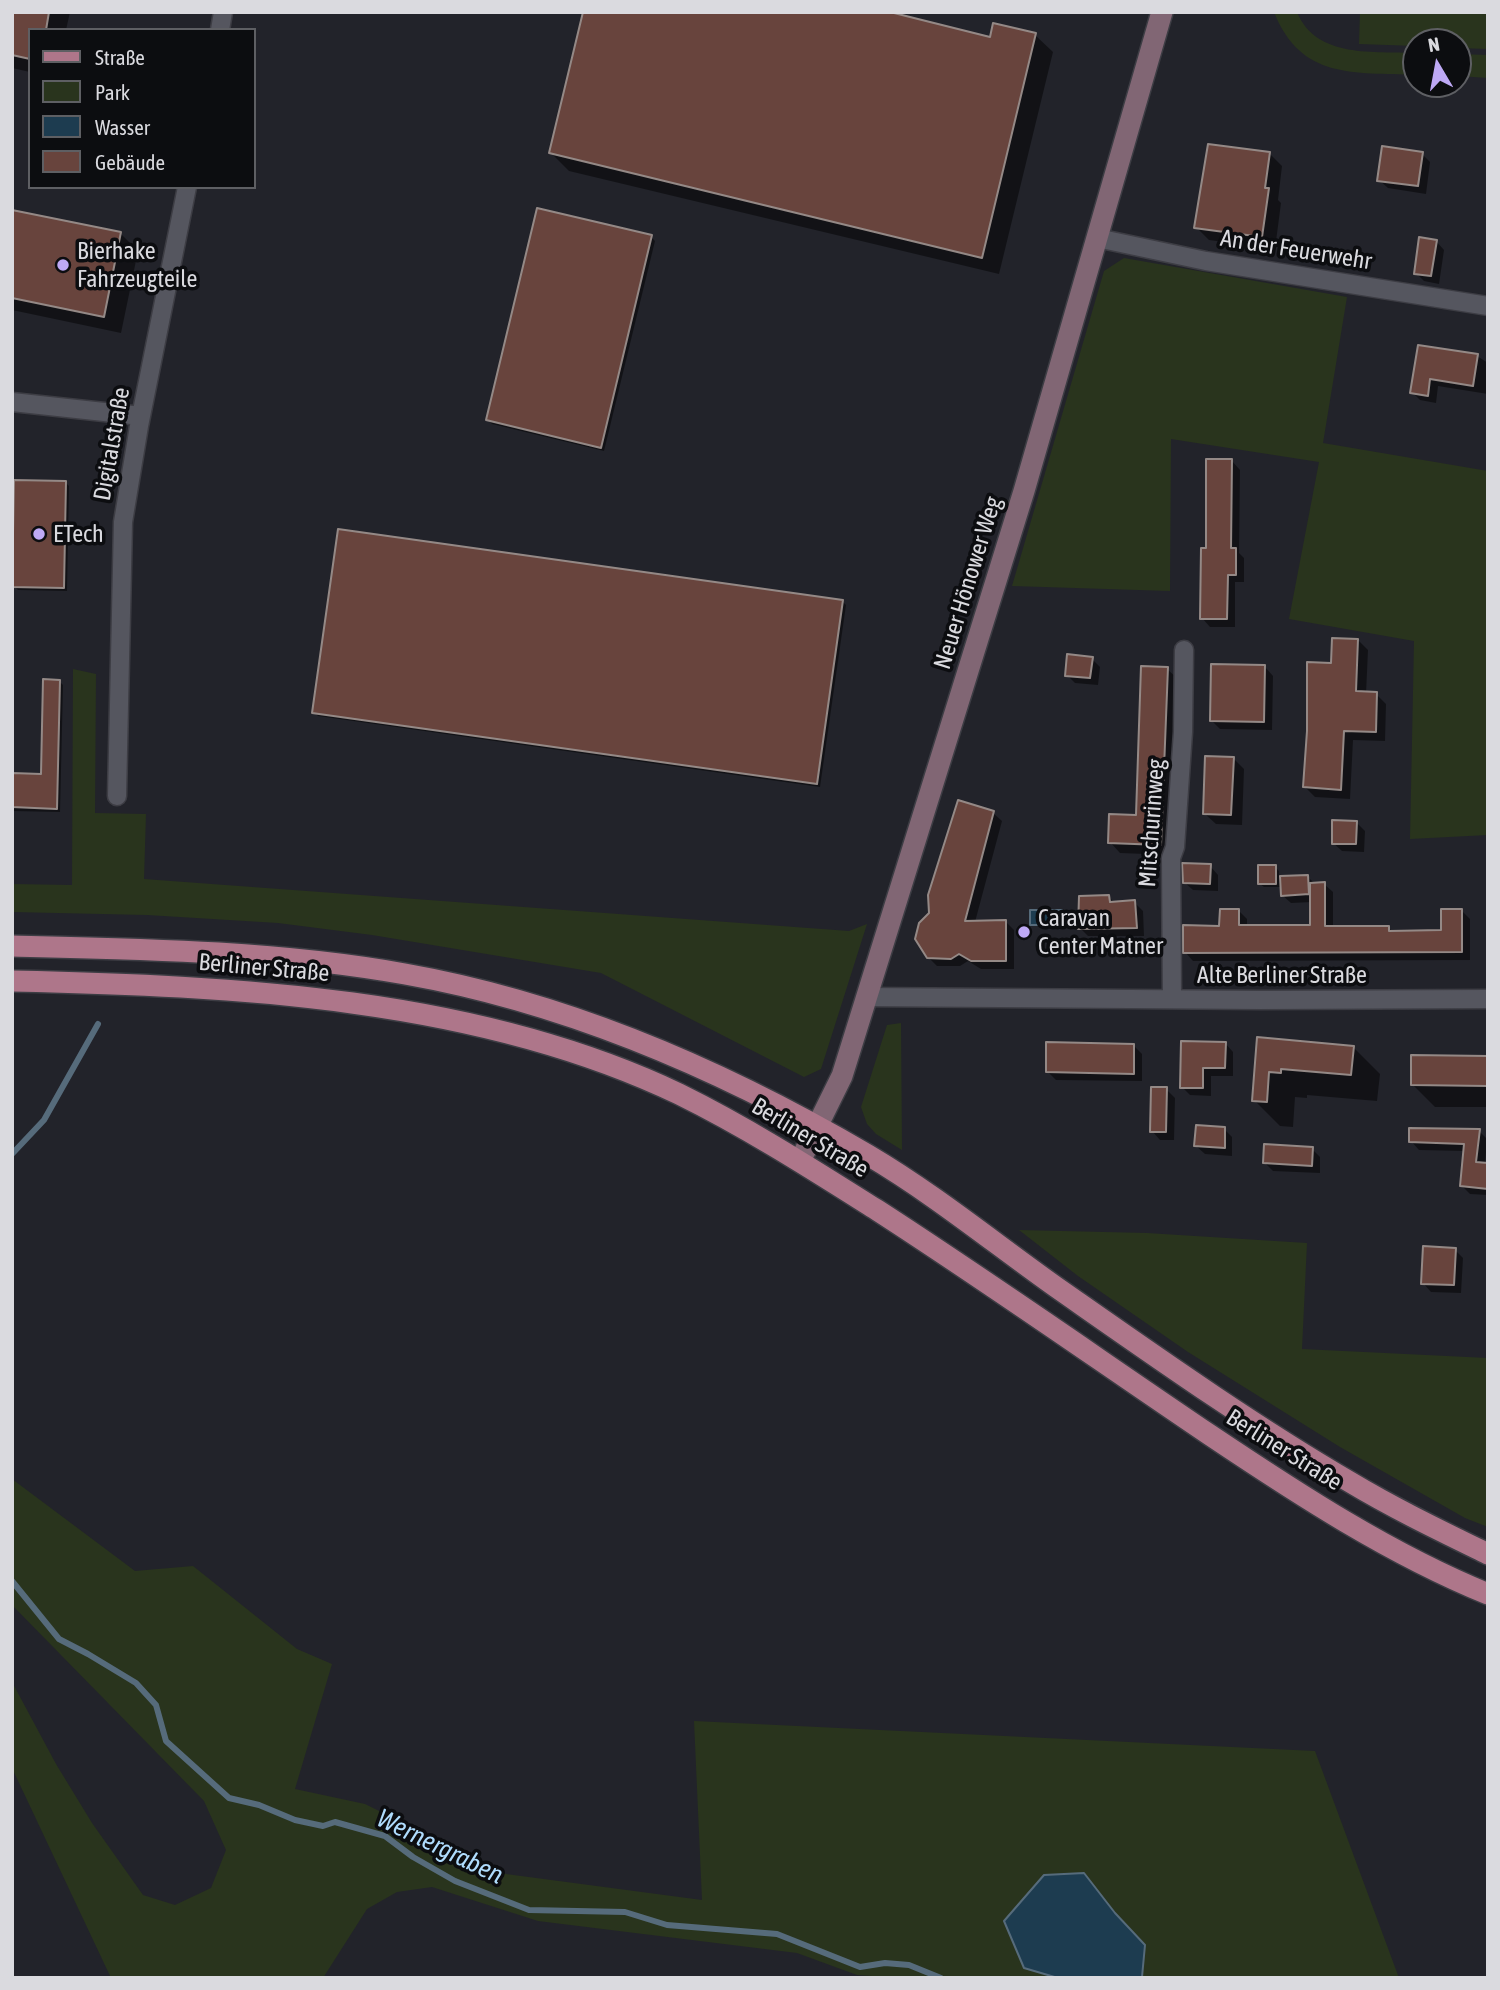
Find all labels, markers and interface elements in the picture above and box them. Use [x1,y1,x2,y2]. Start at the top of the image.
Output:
legend [28,28,256,189]
north arrow [1402,28,1472,98]
text: N [1426,32,1441,56]
text: Straße [95,45,145,69]
text: Park [95,80,130,104]
text: Wasser [95,115,150,139]
text: Gebäude [95,150,165,174]
street label: An der Feuerwehr [1218,224,1374,276]
place label: Bierhake Fahrzeugteile [77,237,197,293]
marker: Bierhake Fahrzeugteile [55,257,71,273]
street label: Digitalstraße [88,385,136,503]
street label: Neuer Hönower Weg [928,493,1008,673]
place label: ETech [53,520,104,548]
marker: ETech [31,526,47,542]
street label: Mitschurinweg [1133,758,1171,888]
place label: Caravan Center Matner [1038,904,1163,960]
marker: Caravan Center Matner [1016,924,1032,940]
street label: Berliner Straße [197,948,331,988]
street label: Alte Berliner Straße [1197,961,1367,989]
street label: Berliner Straße [746,1092,874,1184]
street label: Berliner Straße [1221,1403,1347,1497]
water label: Wernergraben [372,1803,508,1891]

